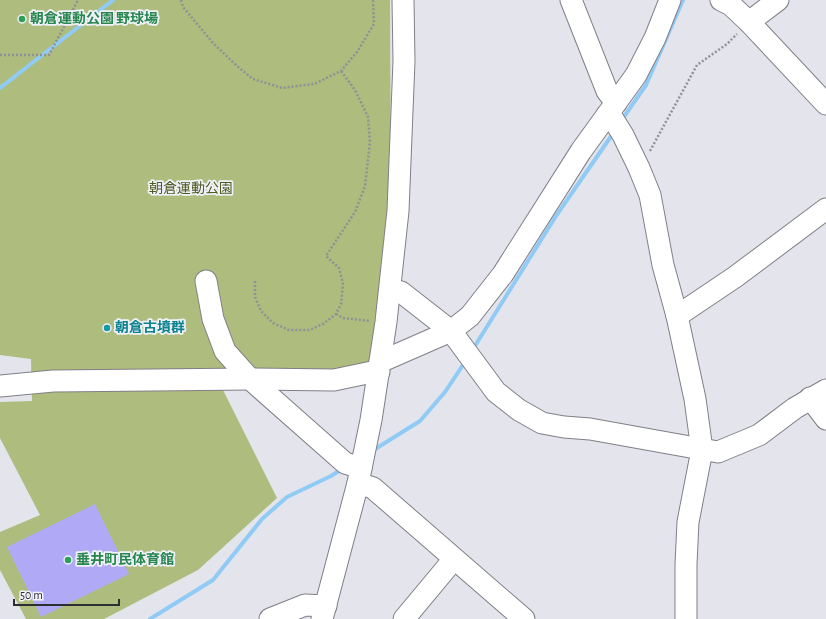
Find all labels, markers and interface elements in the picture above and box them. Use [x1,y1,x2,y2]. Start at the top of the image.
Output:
place label: 朝倉運動公園 野球場 [30,11,158,26]
marker: 朝倉運動公園 野球場 [17,14,27,24]
park label: 朝倉運動公園 [149,181,233,196]
place label: 朝倉古墳群 [115,320,185,335]
marker: 朝倉古墳群 [102,323,112,333]
place label: 垂井町民体育館 [76,551,174,567]
marker: 垂井町民体育館 [63,555,73,565]
scale bar [14,581,119,607]
text: 50 m [20,589,43,601]

